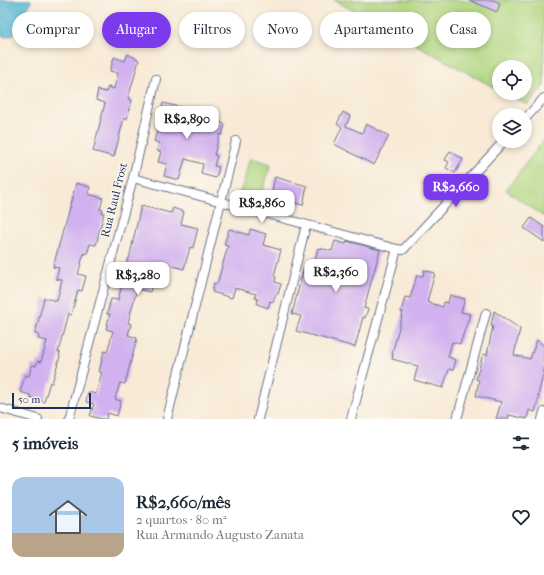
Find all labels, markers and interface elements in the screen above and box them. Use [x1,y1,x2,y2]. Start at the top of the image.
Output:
chip: Comprar [12,12,94,48]
chip: Alugar [102,12,171,48]
chip: Filtros [179,12,245,48]
chip: Novo [253,12,312,48]
chip: Apartamento [320,12,428,48]
chip: Casa [436,12,491,48]
map controls [492,60,532,148]
button: locate [492,60,532,100]
pin: R$2,890 [150,106,224,140]
button: layers [492,108,532,148]
text: R$2,890 [164,111,210,126]
street label: Rua Raul Frost [98,160,130,239]
pin: R$2,660 [419,174,493,208]
text: R$2,660 [432,179,480,194]
pin: R$2,860 [225,190,299,224]
text: R$2,860 [239,195,285,210]
pin: R$2,360 [299,259,373,293]
pin: R$3,280 [101,262,175,296]
text: R$2,360 [313,264,359,279]
text: R$3,280 [116,267,161,282]
scale bar [12,391,91,410]
text: 50 m [18,393,40,406]
icon: filters [510,432,532,454]
text: 5 imóveis [12,433,78,453]
text: R$2,660/mês [136,492,231,512]
icon: home [44,493,92,541]
icon: heart [510,506,532,528]
text: 2 quartos · 80 m² [136,512,226,527]
text: Rua Armando Augusto Zanata [136,527,304,542]

